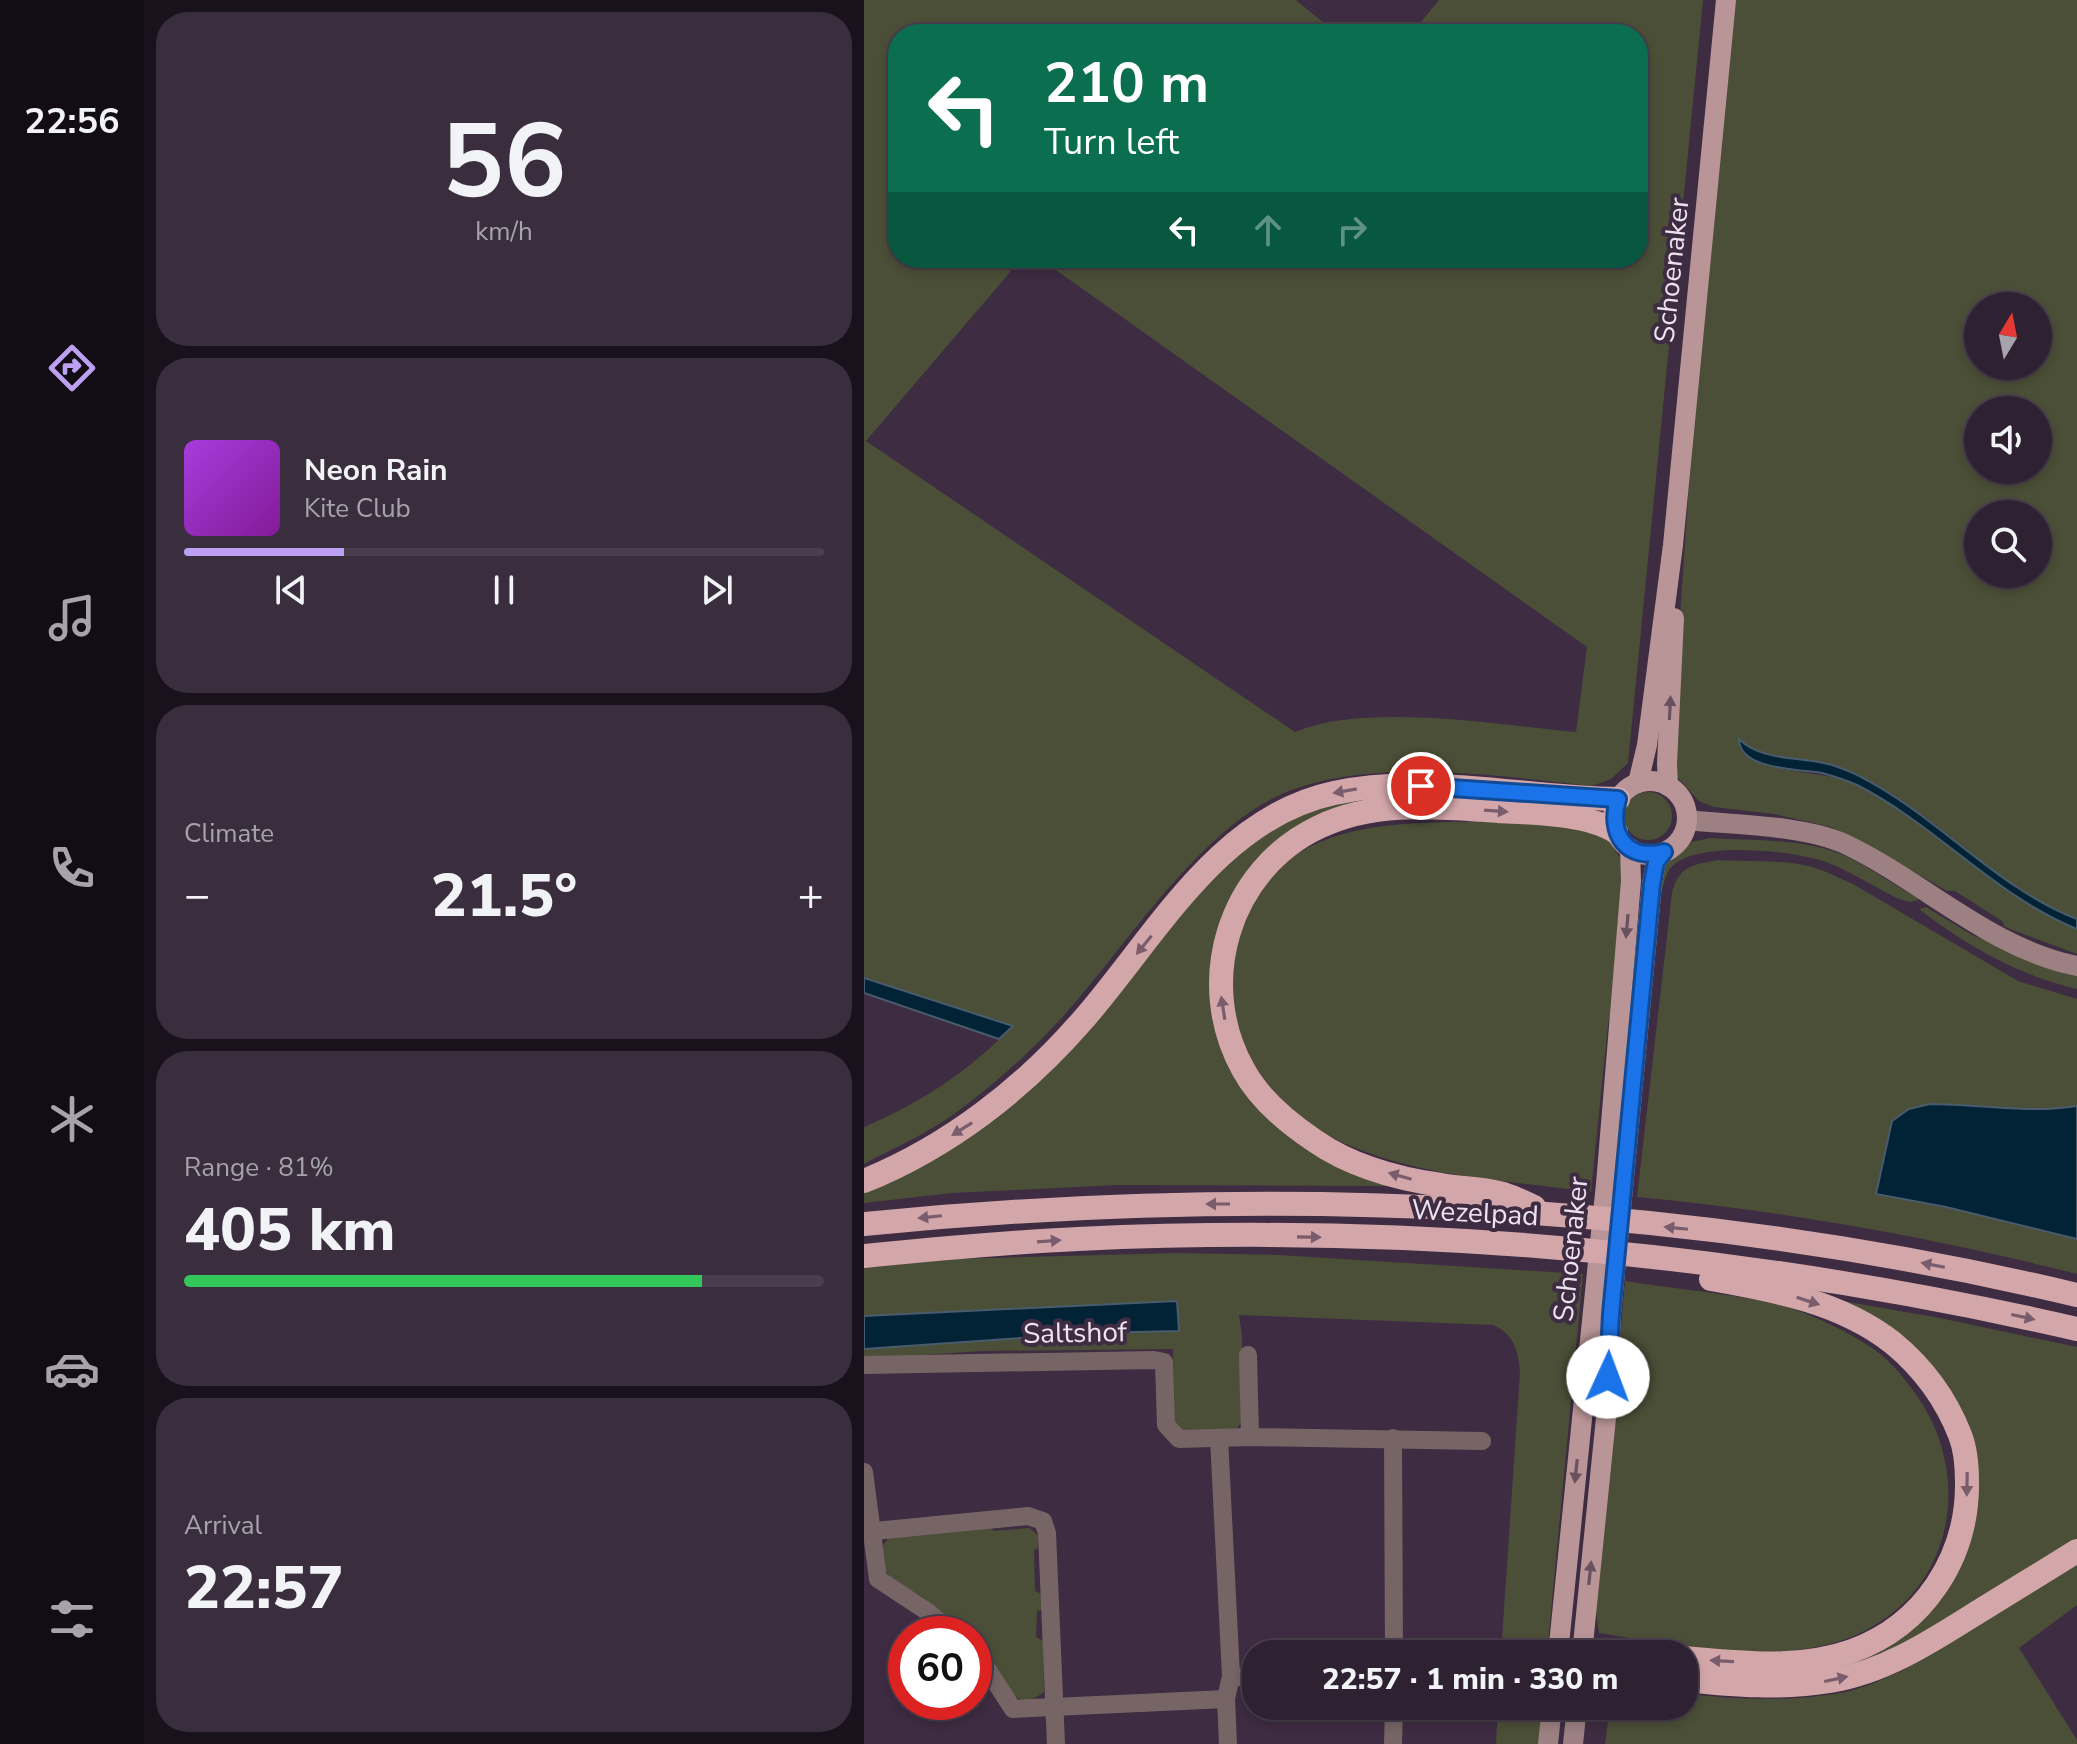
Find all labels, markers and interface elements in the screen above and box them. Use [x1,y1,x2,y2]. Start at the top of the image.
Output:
text: 210 m [1044,45,1209,122]
icon: left [912,56,1016,160]
text: 56 [442,91,566,233]
text: 22:56 [24,97,120,146]
text: Turn left [1044,118,1179,167]
street label: Schoenaker [1645,195,1699,345]
icon: left [1162,208,1206,252]
icon: ahead [1246,208,1290,252]
icon: right [1330,208,1374,252]
text: km/h [475,214,533,249]
north arrow [1964,292,2052,380]
map controls [1964,292,2052,588]
icon: directions [44,340,100,396]
button: sound [1964,396,2052,484]
text: Neon Rain [304,450,448,491]
text: Kite Club [304,491,411,526]
button: search [1964,500,2052,588]
icon: previous [269,568,313,612]
icon: pause [482,568,526,612]
icon: next [695,568,739,612]
icon: music [44,590,100,646]
one-way arrow [1664,695,1677,720]
pin [1387,752,1455,820]
icon: arrive [1399,764,1443,808]
one-way arrow [1332,785,1357,797]
one-way arrow [1484,805,1509,818]
text: Climate [184,816,274,851]
icon: phone [44,840,100,896]
text: 21.5° [431,855,577,937]
text: − [184,866,210,926]
text: + [798,866,824,926]
one-way arrow [1620,914,1633,939]
one-way arrow [1136,935,1152,955]
one-way arrow [1216,995,1229,1020]
icon: climate [44,1091,100,1147]
one-way arrow [951,1121,972,1136]
text: Range · 81% [184,1150,334,1185]
one-way arrow [1387,1170,1412,1182]
street label: Schoenaker [1544,1174,1598,1324]
text: 405 km [184,1189,396,1271]
street label: Wezelpad [1410,1191,1540,1235]
one-way arrow [1205,1198,1230,1210]
one-way arrow [918,1211,943,1224]
one-way arrow [1663,1221,1688,1234]
one-way arrow [1297,1231,1322,1243]
one-way arrow [1037,1234,1062,1247]
one-way arrow [1920,1258,1945,1270]
one-way arrow [1796,1295,1820,1307]
one-way arrow [2011,1311,2036,1324]
street label: Saltshof [1023,1313,1128,1353]
position arrow [1566,1335,1650,1419]
icon: car [44,1341,100,1397]
one-way arrow [1570,1459,1583,1484]
one-way arrow [1961,1472,1973,1497]
text: Arrival [184,1508,262,1543]
text: 22:57 [184,1547,344,1629]
one-way arrow [1584,1560,1597,1585]
icon: filters [44,1591,100,1647]
speed limit sign: 60 [888,1616,992,1720]
one-way arrow [1709,1654,1734,1667]
text: 22:57 · 1 min · 330 m [1322,1659,1618,1700]
one-way arrow [1823,1672,1848,1685]

